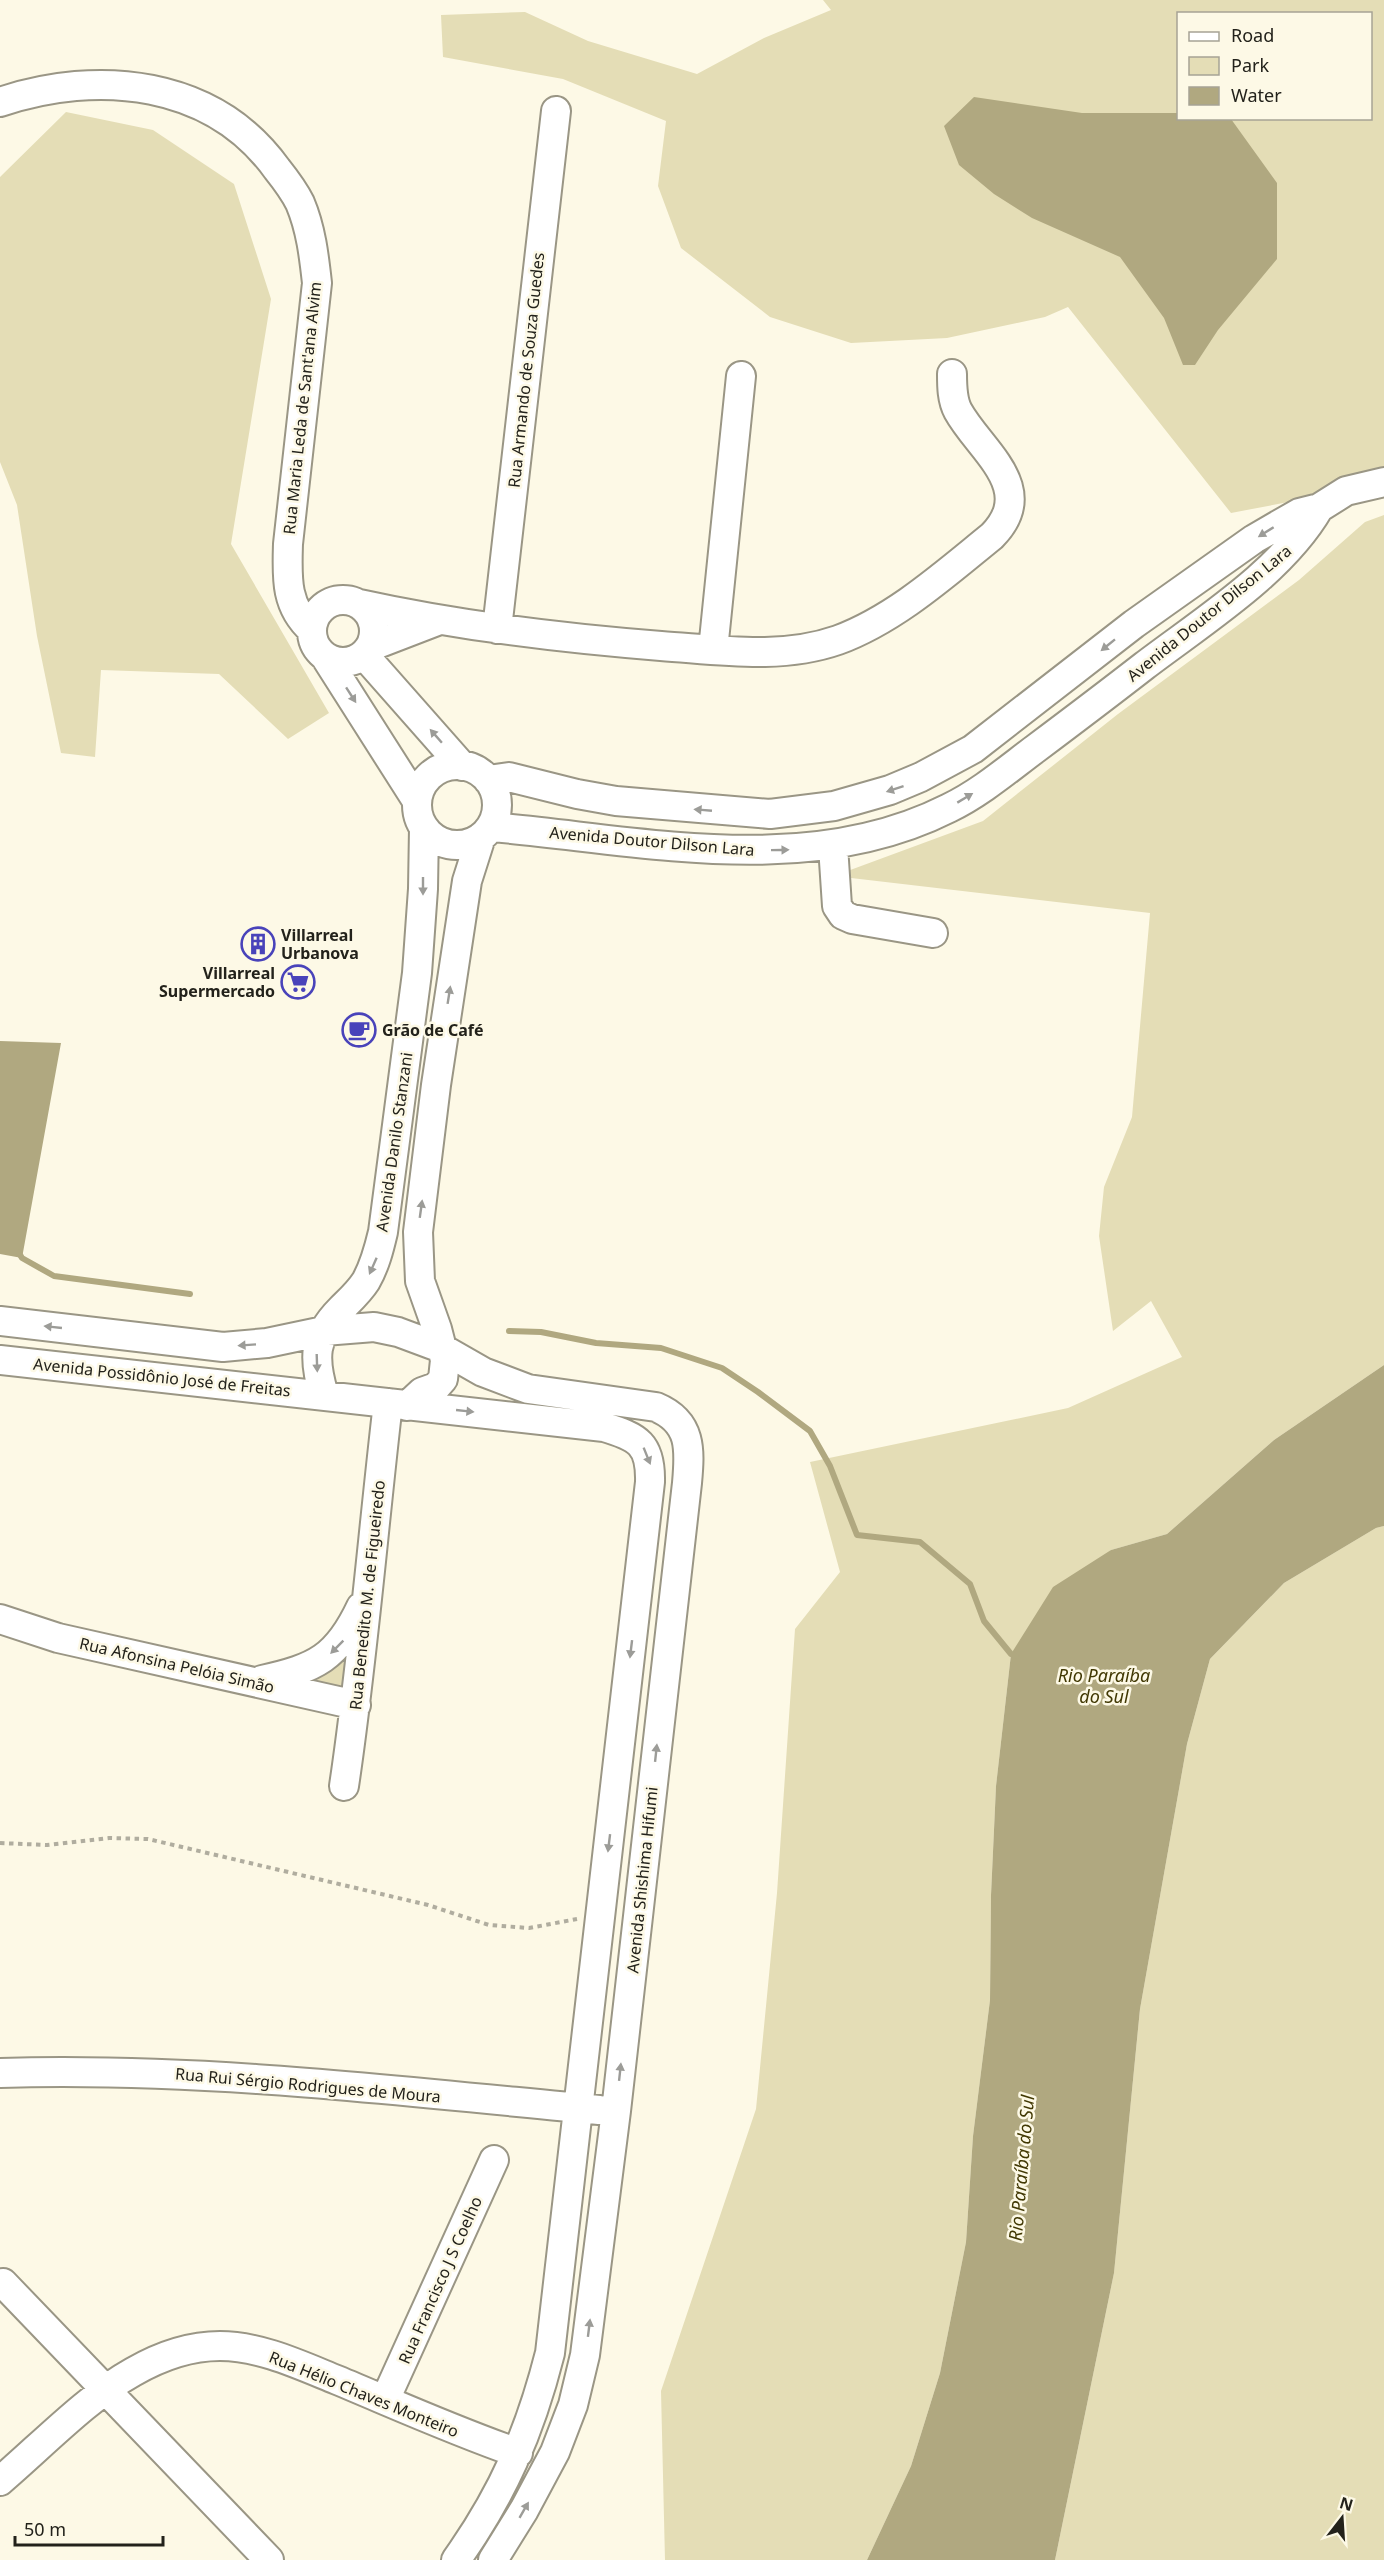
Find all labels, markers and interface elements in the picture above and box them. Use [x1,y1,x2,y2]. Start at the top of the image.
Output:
legend [1177,12,1372,120]
text: Road [1231,23,1274,47]
text: Park [1231,53,1269,77]
text: Water [1231,83,1282,107]
street label: Rua Armando de Souza Guedes [503,251,549,489]
street label: Rua Maria Leda de Sant'ana Alvim [278,281,326,535]
one-way arrow [1258,526,1274,537]
street label: Avenida Doutor Dilson Lara [1122,540,1296,686]
one-way arrow [1100,639,1116,652]
one-way arrow [345,686,357,702]
one-way arrow [429,728,442,743]
one-way arrow [886,784,904,794]
one-way arrow [957,793,973,804]
one-way arrow [694,805,713,815]
street label: Avenida Doutor Dilson Lara [549,821,755,861]
one-way arrow [770,845,789,854]
one-way arrow [418,877,428,896]
place label: Villarreal Urbanova [281,924,359,964]
building icon: Villarreal Urbanova [240,926,276,962]
place label: Villarreal Supermercado [159,962,275,1002]
supermarket icon: Villarreal Supermercado [280,964,316,1000]
one-way arrow [445,985,454,1004]
cafe icon: Grão de Café [341,1012,377,1048]
place label: Grão de Café [382,1019,484,1041]
street label: Avenida Danilo Stanzani [371,1051,417,1233]
one-way arrow [417,1200,426,1219]
one-way arrow [367,1257,377,1275]
one-way arrow [44,1322,63,1332]
one-way arrow [238,1341,257,1350]
street label: Avenida Possidônio José de Freitas [32,1353,292,1401]
one-way arrow [313,1353,322,1372]
one-way arrow [455,1406,474,1416]
one-way arrow [642,1448,652,1466]
street label: Rua Benedito M. de Figueiredo [344,1479,390,1711]
street label: Rua Afonsina Pelóia Simão [77,1632,277,1698]
one-way arrow [330,1639,344,1653]
one-way arrow [626,1640,636,1659]
water label: Rio Paraíba do Sul [1058,1663,1150,1708]
one-way arrow [651,1744,661,1763]
street label: Avenida Shishima Hifumi [621,1786,663,1974]
one-way arrow [604,1833,613,1852]
street label: Rua Rui Sérgio Rodrigues de Moura [174,2062,442,2108]
one-way arrow [615,2063,625,2082]
water label: Rio Paraíba do Sul [1003,2093,1039,2242]
street label: Rua Francisco J S Coelho [393,2193,487,2367]
one-way arrow [584,2319,593,2338]
street label: Rua Hélio Chaves Monteiro [266,2346,462,2442]
north arrow [1312,2488,1372,2548]
text: N [1337,2491,1356,2516]
one-way arrow [518,2502,528,2519]
scale bar [15,2509,164,2547]
text: 50 m [24,2517,66,2541]

